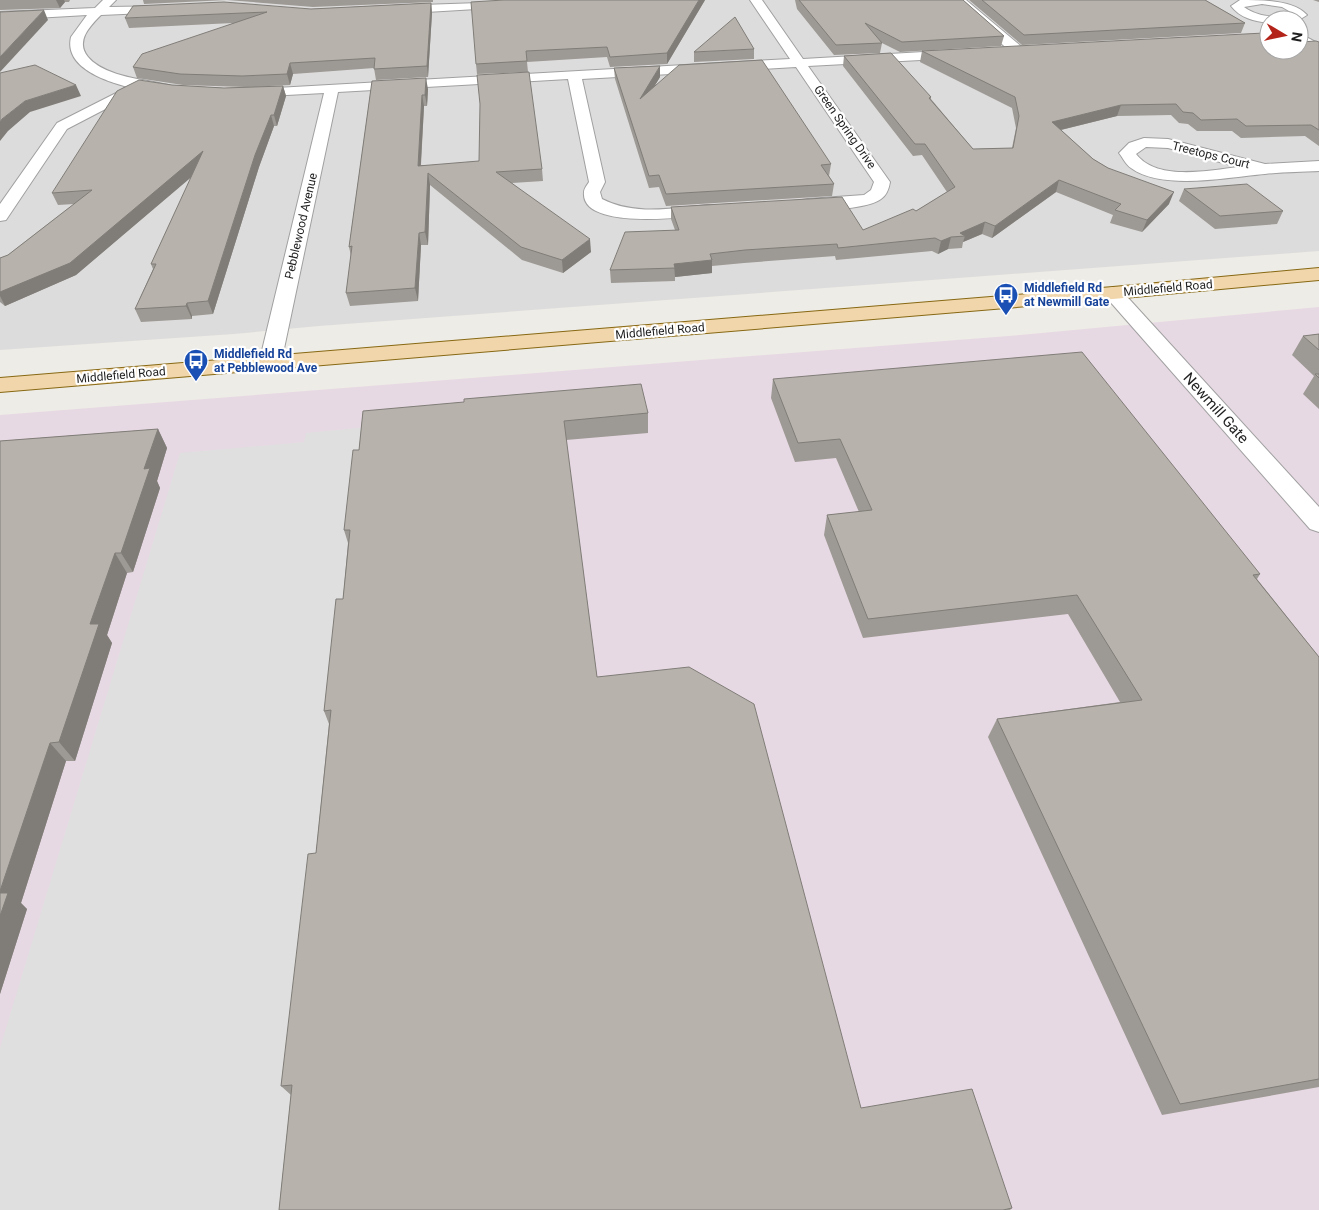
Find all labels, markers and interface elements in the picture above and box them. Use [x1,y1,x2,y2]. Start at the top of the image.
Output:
north arrow [1259,10,1309,60]
text: N [1288,31,1306,43]
street label: Green Spring Drive [811,83,879,171]
street label: Treetops Court [1171,139,1251,171]
street label: Pebblewood Avenue [282,172,320,280]
street label: Middlefield Road [1123,277,1213,299]
place label: Middlefield Rd at Newmill Gate [1024,281,1110,309]
bus stop icon: Middlefield Rd at Newmill Gate [993,282,1019,316]
street label: Middlefield Road [615,320,705,342]
place label: Middlefield Rd at Pebblewood Ave [214,347,318,375]
bus stop icon: Middlefield Rd at Pebblewood Ave [183,348,209,382]
street label: Middlefield Road [76,364,166,386]
street label: Newmill Gate [1180,369,1252,447]

